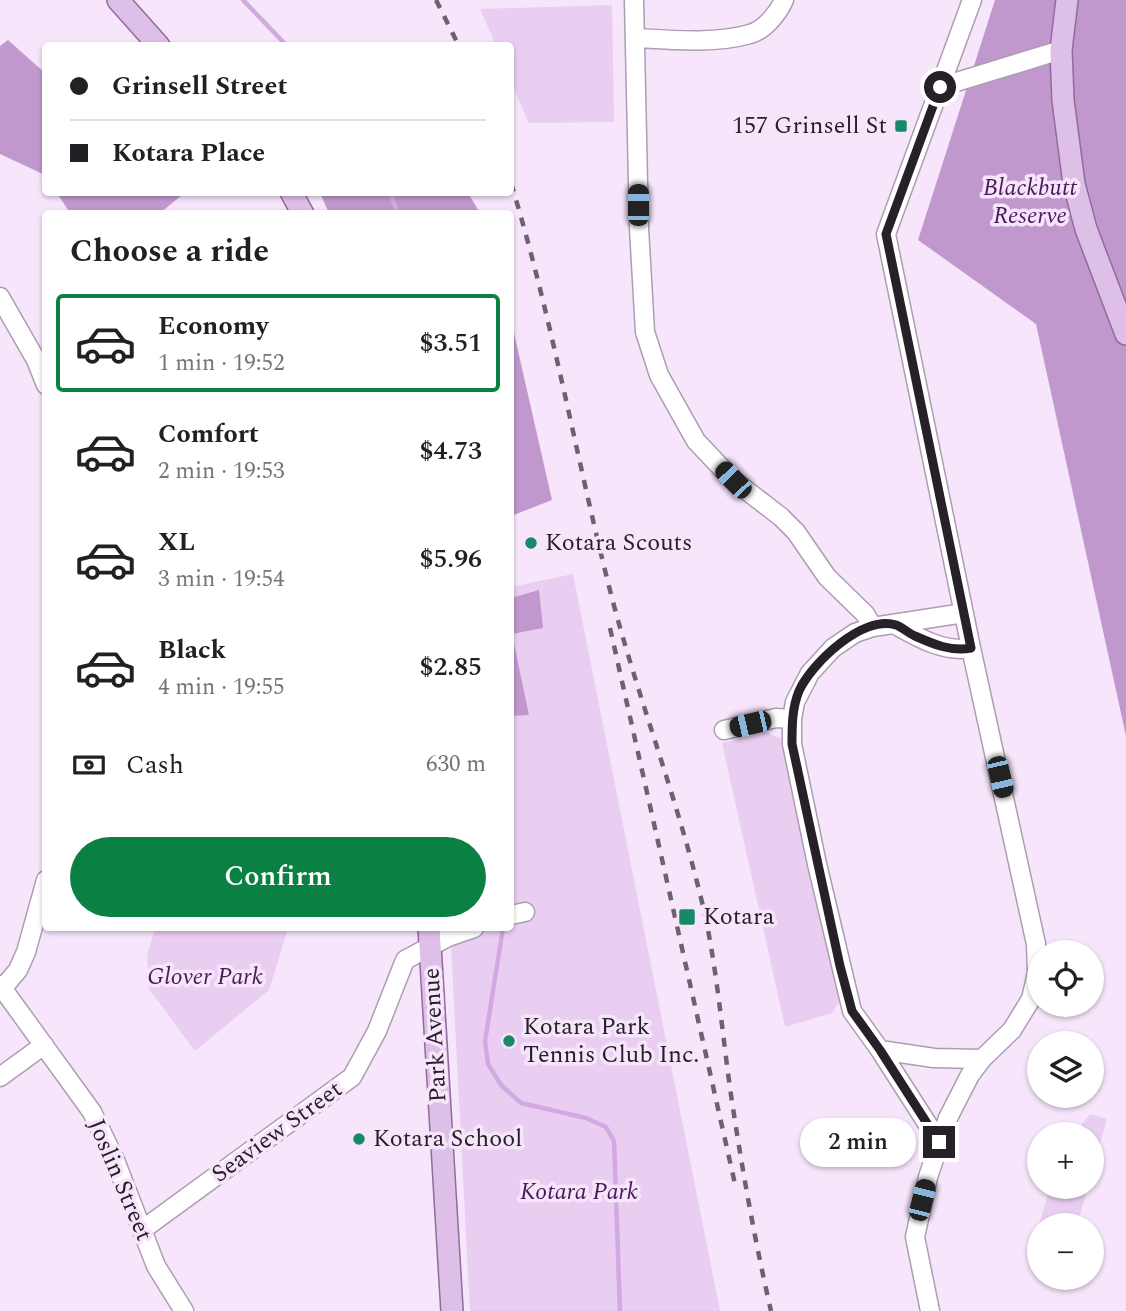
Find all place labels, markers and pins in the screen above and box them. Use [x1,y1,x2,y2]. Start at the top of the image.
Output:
place label: 157 Grinsell St [732,108,887,144]
marker: 157 Grinsell St [893,118,909,134]
place label: Kotara Scouts [545,525,692,561]
marker: Kotara Scouts [523,535,539,551]
place label: Kotara [703,899,775,935]
marker: Kotara [677,907,697,927]
place label: Kotara Park Tennis Club Inc. [523,1009,699,1073]
marker: Kotara Park Tennis Club Inc. [501,1033,517,1049]
place label: Kotara School [373,1121,522,1157]
marker: Kotara School [351,1131,367,1147]

